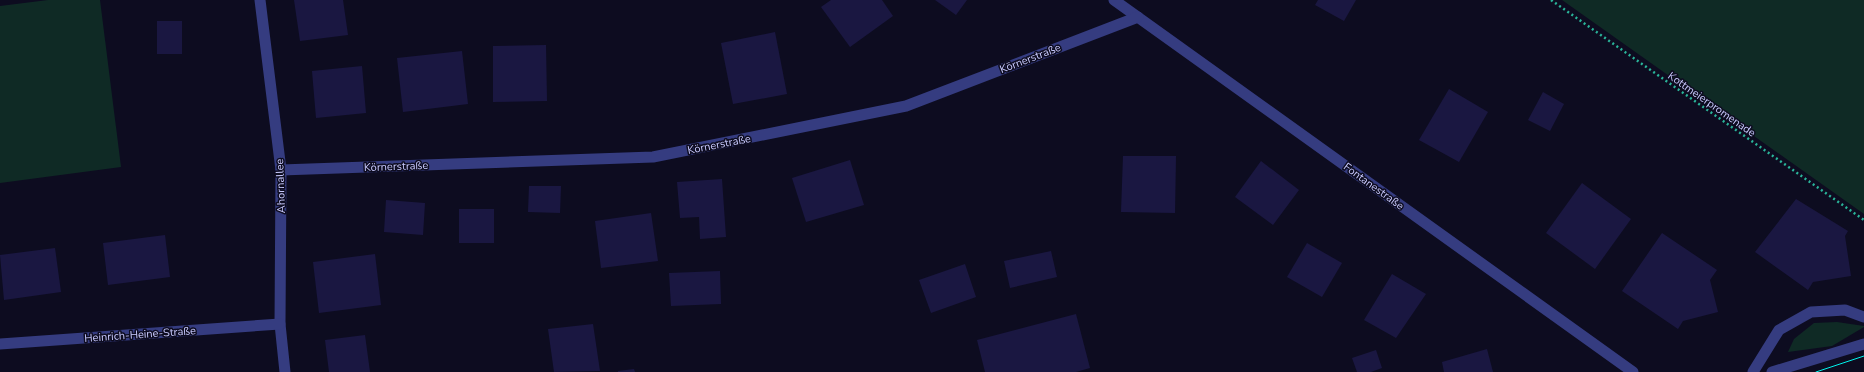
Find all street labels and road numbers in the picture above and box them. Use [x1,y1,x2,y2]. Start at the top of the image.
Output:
street label: Körnerstraße [998,40,1063,77]
street label: Kottmeierpromenade [1665,68,1759,140]
street label: Körnerstraße [686,131,752,158]
street label: Ahornallee [272,158,289,214]
street label: Körnerstraße [364,158,429,175]
street label: Fontanestraße [1340,159,1407,214]
street label: Heinrich-Heine-Straße [84,323,197,346]

